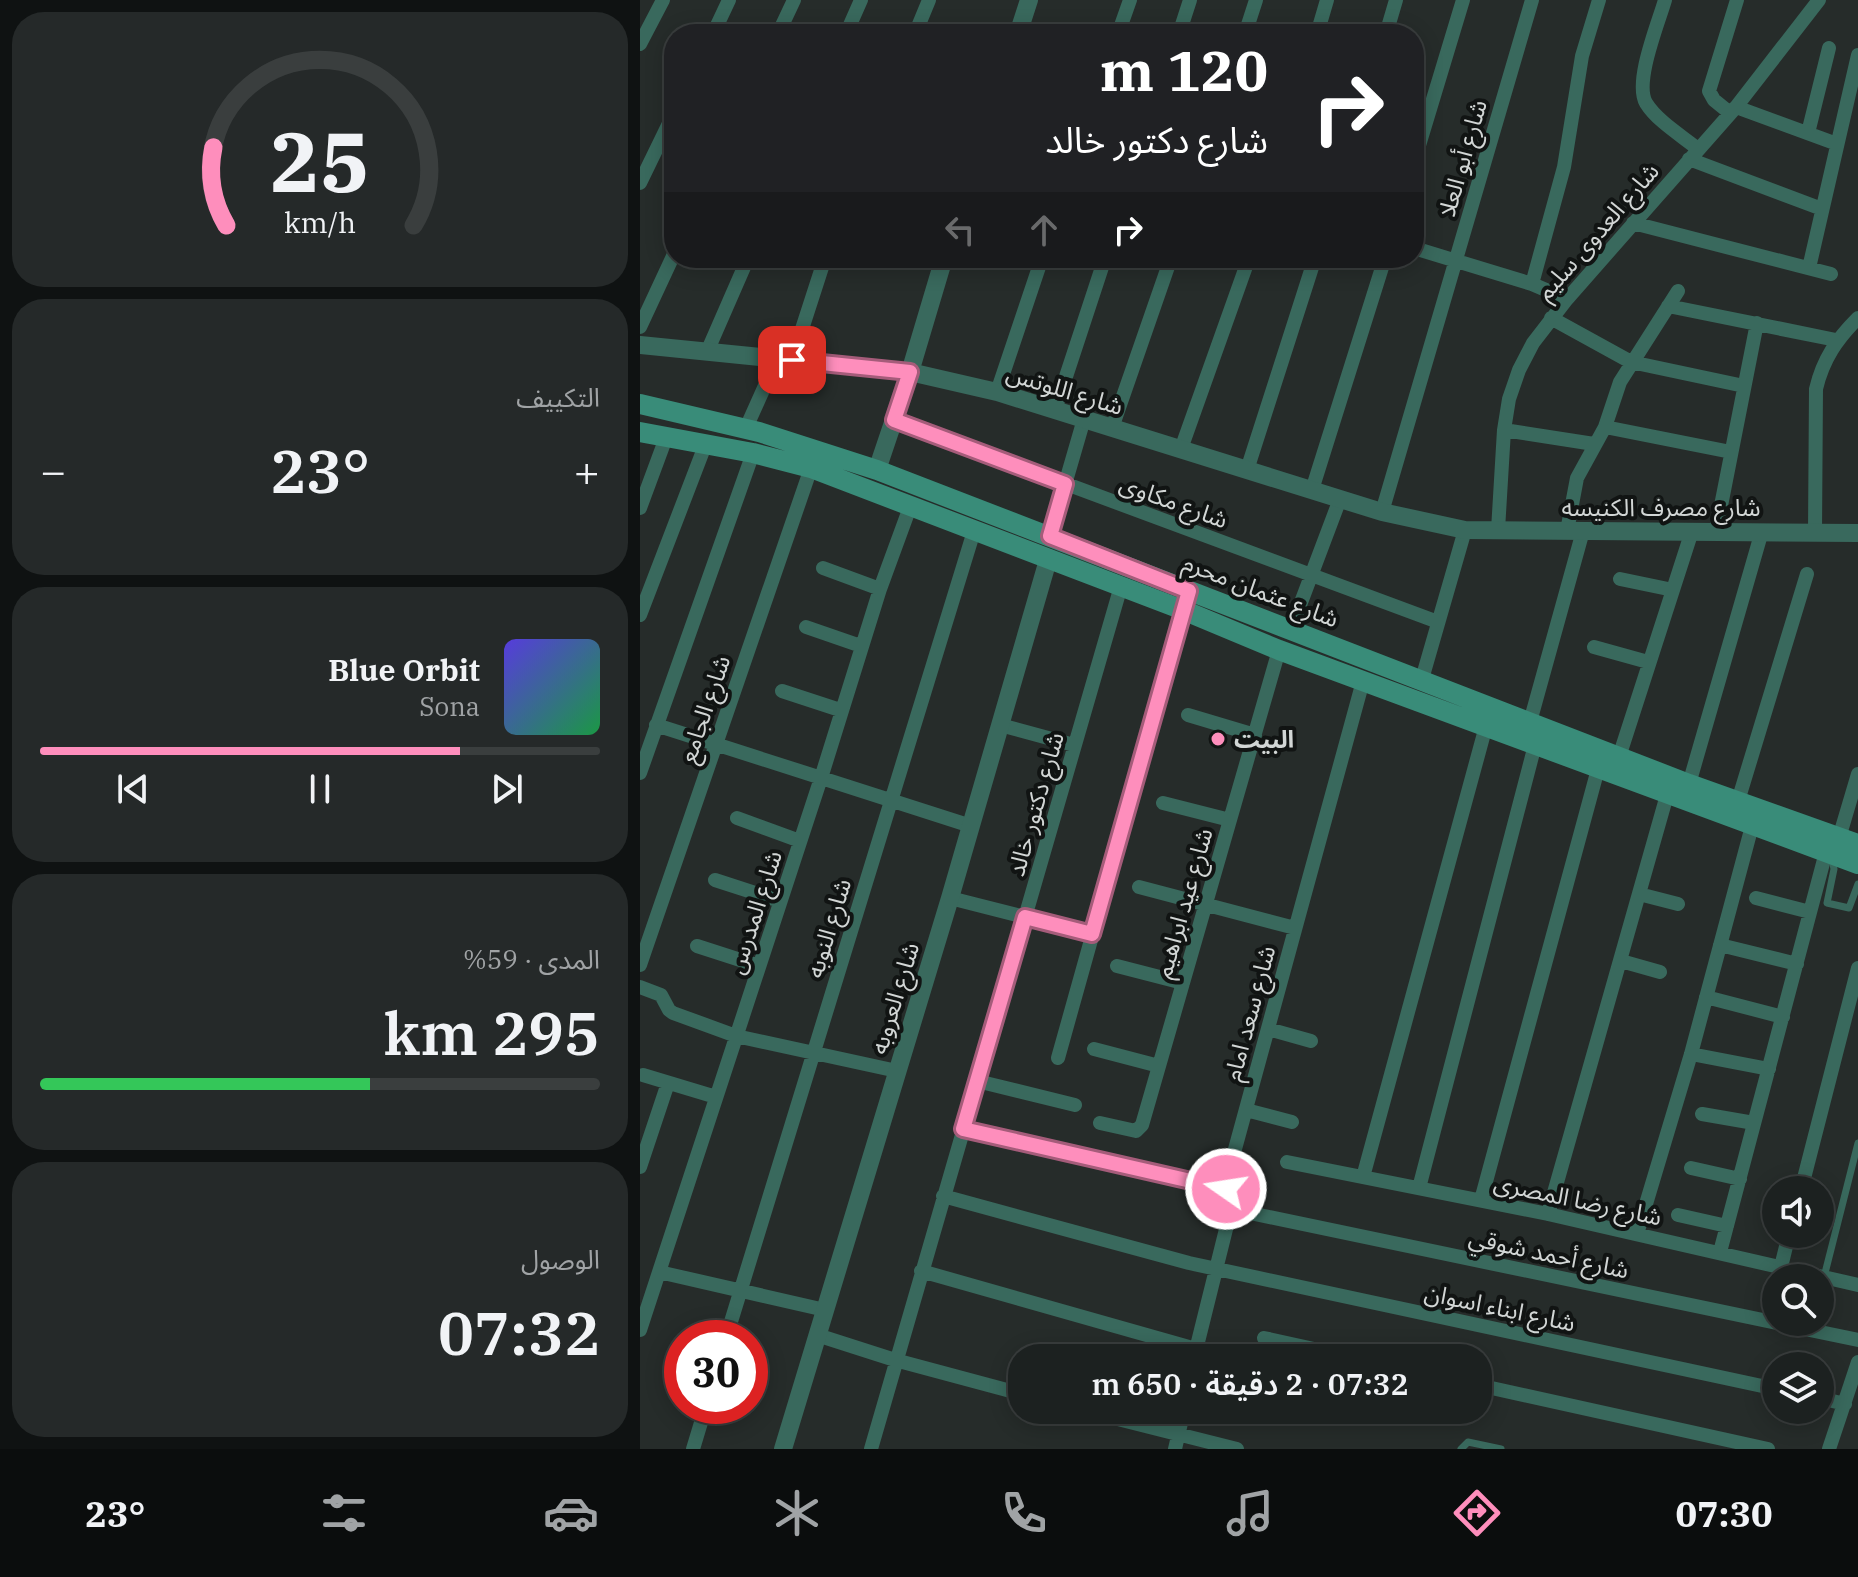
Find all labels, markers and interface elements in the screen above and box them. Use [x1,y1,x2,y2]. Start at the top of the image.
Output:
text: 120 m [1100,34,1268,106]
icon: right [1296,56,1400,160]
street label: شارع أبو العلا [1430,96,1496,221]
text: 25 [270,106,370,214]
text: شارع دكتور خالد [1045,116,1268,163]
street label: شارع العدوى سليم [1528,155,1667,308]
text: km/h [284,204,356,241]
icon: left [938,208,982,252]
icon: ahead [1022,208,1066,252]
icon: right [1106,208,1150,252]
pin [758,326,826,394]
icon: arrive [770,338,814,382]
street label: شارع اللوتس [1002,356,1127,424]
text: التكييف [516,380,600,414]
text: 23° [270,431,370,510]
text: − [40,442,66,499]
text: + [574,442,600,499]
street label: شارع مكاوى [1115,467,1233,537]
street label: شارع مصرف الكنيسه [1561,491,1761,525]
street label: شارع عثمان محرم [1178,546,1343,637]
text: Blue Orbit [328,650,480,689]
street label: شارع الجامع [671,651,739,768]
text: Sona [419,689,480,723]
place label: البيت [1234,723,1294,755]
street label: شارع دكتور خالد [999,728,1073,880]
marker: البيت [1209,730,1227,748]
icon: previous [111,767,155,811]
icon: pause [298,767,342,811]
icon: next [485,767,529,811]
street label: شارع عيد ابراهيم [1146,824,1222,982]
street label: شارع المدرس [719,846,791,978]
street label: شارع النوبه [798,875,860,982]
street label: شارع العروبه [862,938,928,1058]
text: المدى · 59% [463,942,600,976]
street label: شارع سعد امام [1216,942,1285,1085]
text: 295 km [384,993,600,1072]
position arrow [1184,1147,1268,1231]
street label: شارع رضا المصرى [1491,1166,1665,1234]
map controls [1762,1176,1834,1424]
button: sound [1762,1176,1834,1248]
street label: شارع أحمد شوقي [1465,1220,1632,1289]
text: الوصول [521,1242,600,1276]
button: search [1762,1264,1834,1336]
street label: شارع ابناء اسوان [1421,1275,1578,1341]
text: 07:32 [438,1293,600,1372]
speed limit sign: 30 [664,1320,768,1424]
button: layers [1762,1352,1834,1424]
text: 07:32 · 2 دقيقة · 650 m [1091,1364,1409,1403]
icon: filters [316,1485,372,1541]
icon: car [543,1485,599,1541]
icon: climate [769,1485,825,1541]
icon: phone [996,1485,1052,1541]
icon: music [1222,1485,1278,1541]
icon: directions [1449,1485,1505,1541]
text: 23° [85,1490,145,1537]
text: 07:30 [1675,1490,1773,1537]

